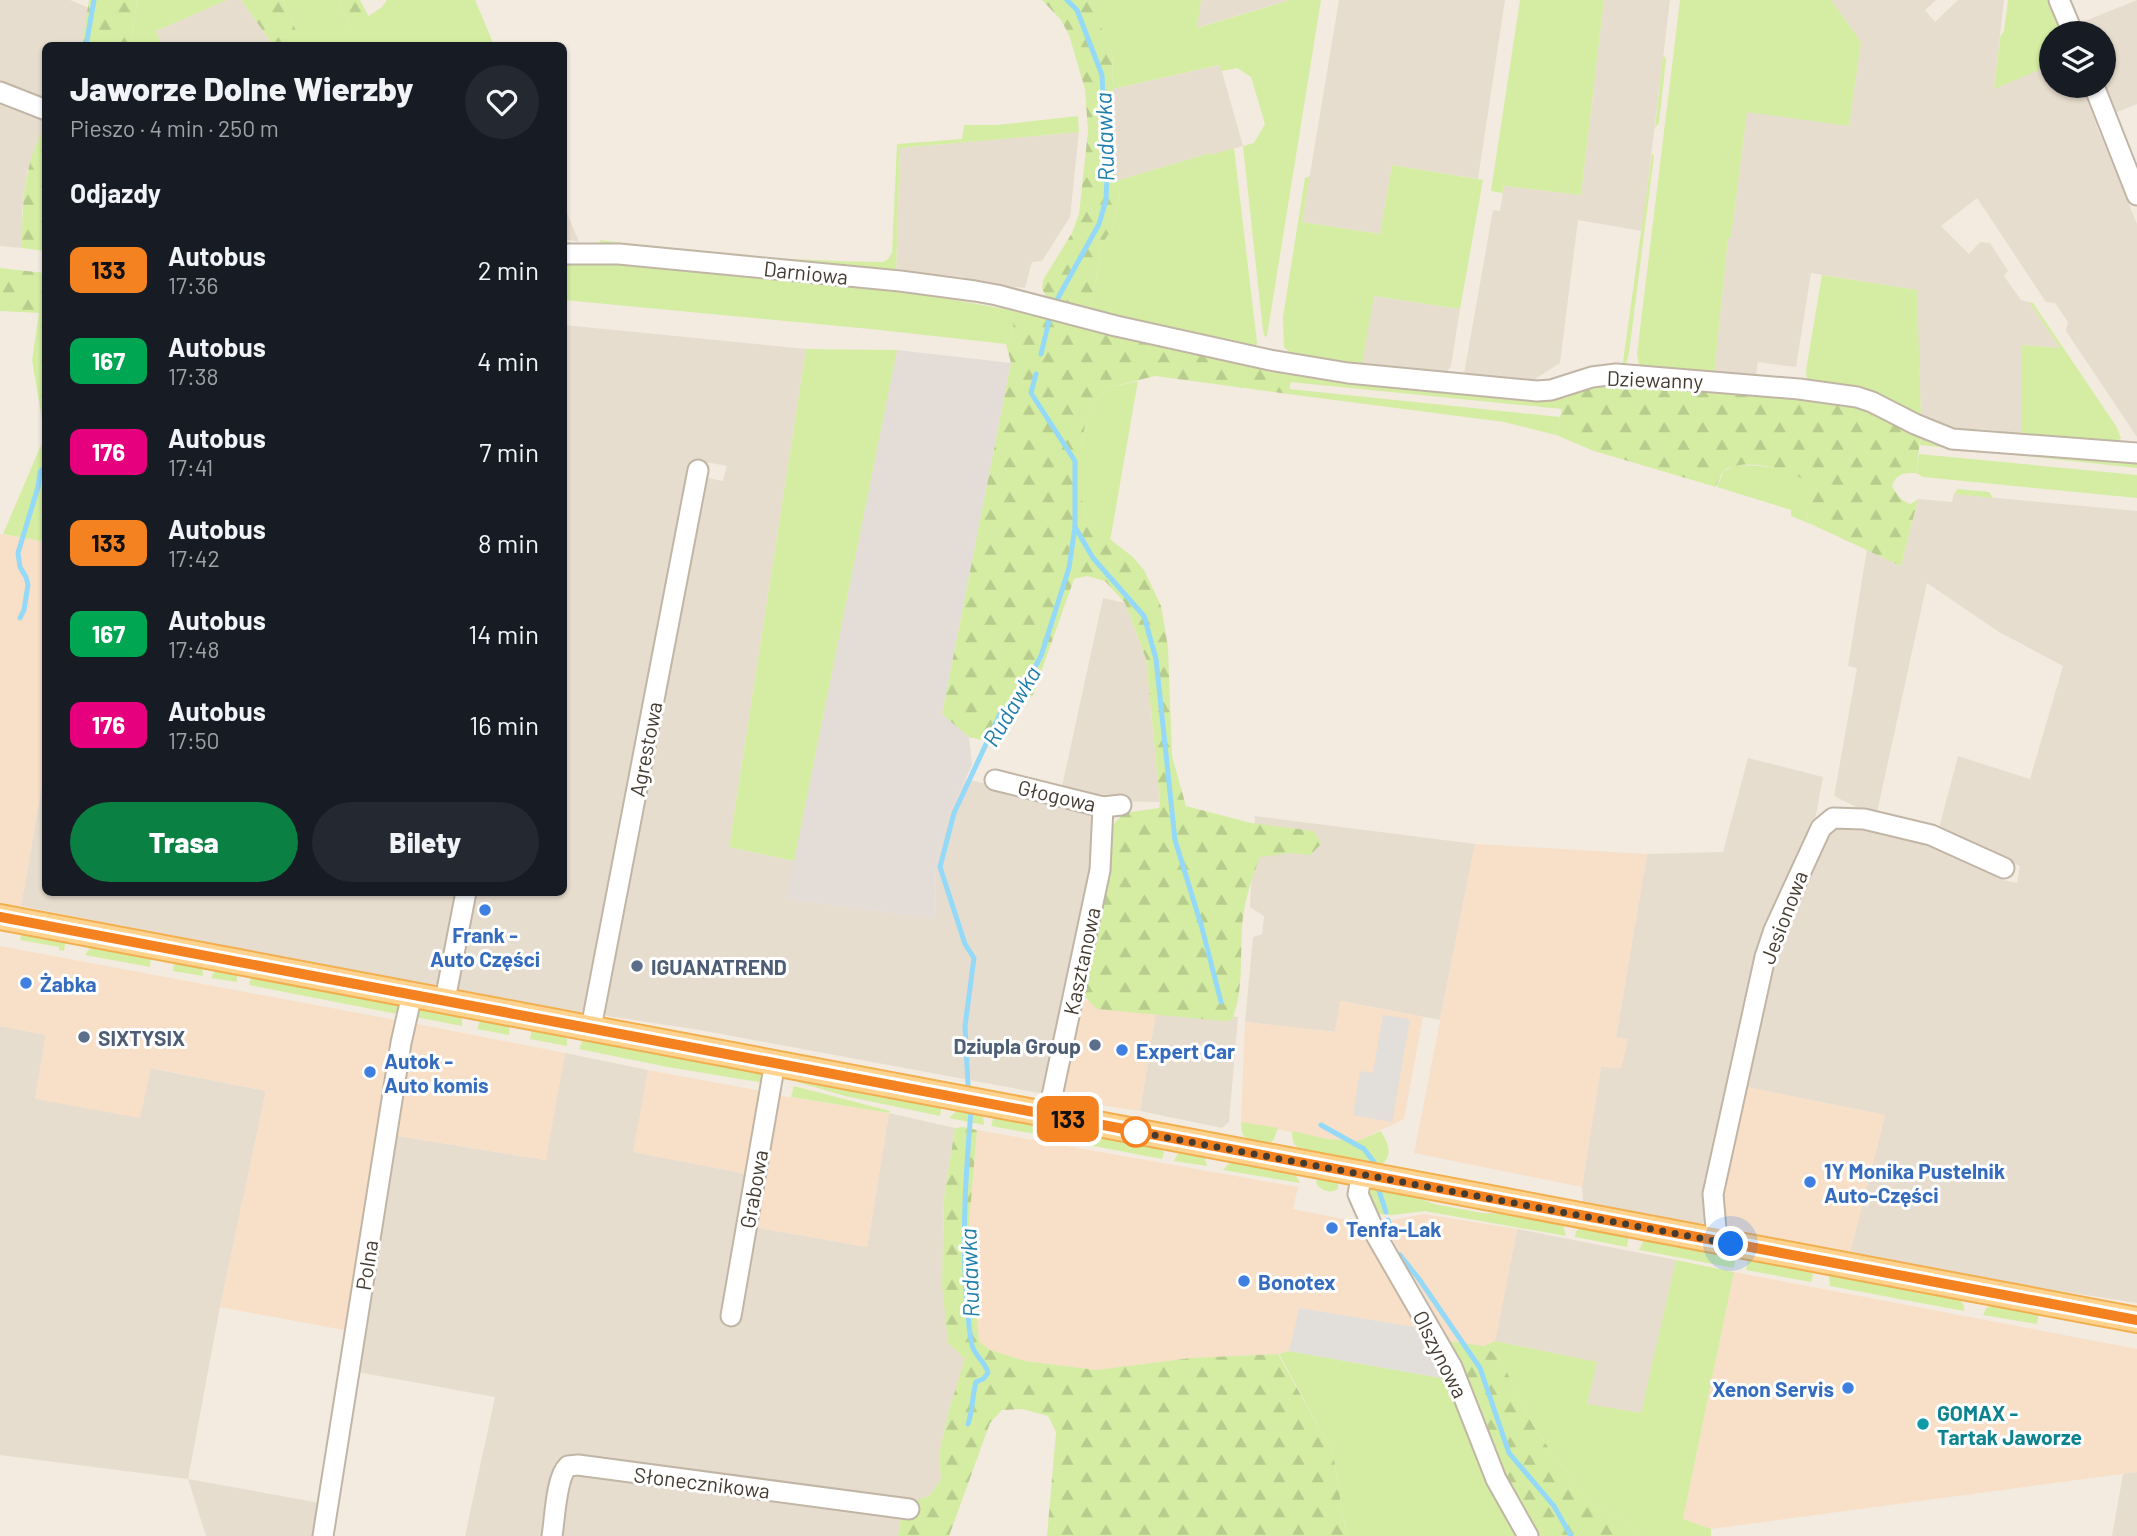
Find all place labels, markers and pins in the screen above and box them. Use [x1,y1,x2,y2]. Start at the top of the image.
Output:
marker: Frank - Auto Części [477,902,493,918]
place label: Frank - Auto Części [430,922,540,971]
place label: IGUANATREND [651,954,787,979]
marker: IGUANATREND [629,958,645,974]
place label: Żabka [40,971,96,996]
marker: Żabka [18,975,34,991]
place label: SIXTYSIX [98,1025,185,1050]
marker: SIXTYSIX [76,1029,92,1045]
place label: Dziupla Group [954,1033,1081,1058]
marker: Dziupla Group [1087,1037,1103,1053]
place label: Expert Car [1136,1038,1235,1063]
marker: Expert Car [1114,1042,1130,1058]
place label: Autok - Auto komis [384,1048,489,1097]
marker: Autok - Auto komis [362,1064,378,1080]
unlabelled marker [1121,1117,1151,1147]
place label: 1Y Monika Pustelnik Auto-Części [1824,1158,2005,1207]
marker: 1Y Monika Pustelnik Auto-Części [1802,1174,1818,1190]
place label: Tenfa-Lak [1346,1216,1441,1241]
marker: Tenfa-Lak [1324,1220,1340,1236]
place label: Bonotex [1258,1269,1336,1294]
marker: Bonotex [1236,1273,1252,1289]
place label: Xenon Servis [1712,1376,1834,1401]
marker: Xenon Servis [1840,1380,1856,1396]
place label: GOMAX - Tartak Jaworze [1937,1400,2082,1449]
marker: GOMAX - Tartak Jaworze [1915,1416,1931,1432]

